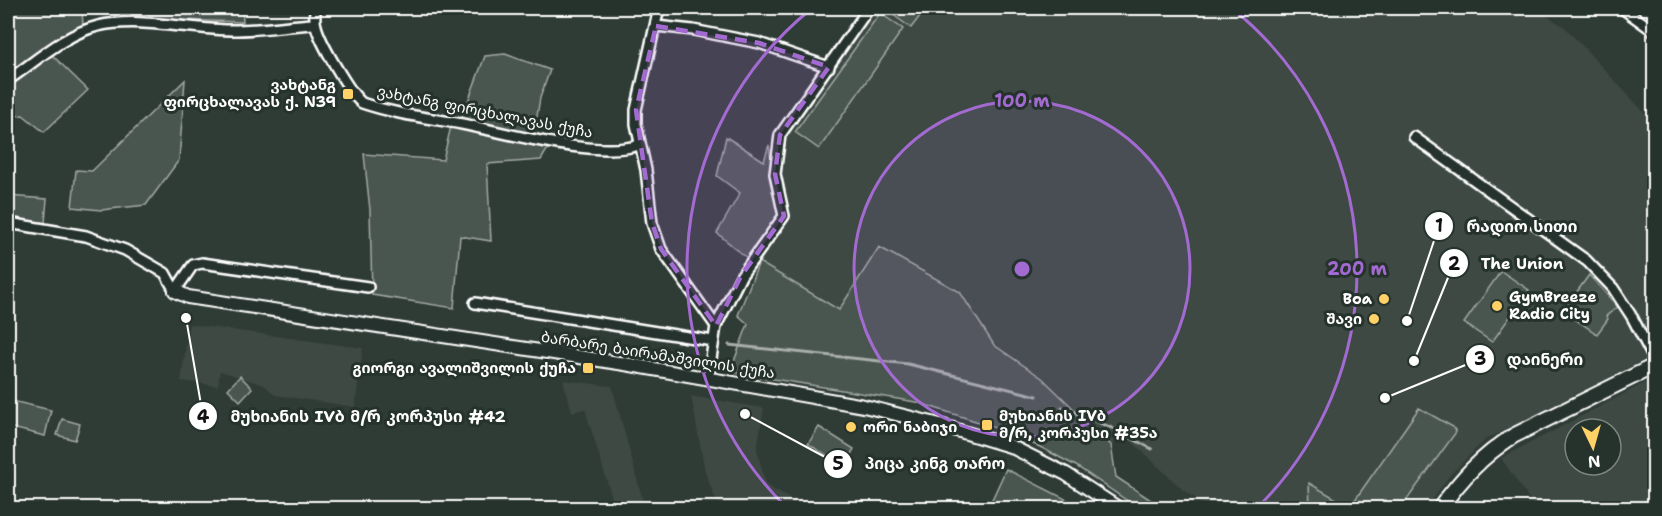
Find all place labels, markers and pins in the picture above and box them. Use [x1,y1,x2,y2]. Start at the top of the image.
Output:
place label: ვახტანგ ფირცხალავას ქ. N39 [163,75,336,112]
marker: ვახტანგ ფირცხალავას ქ. N39 [341,87,355,101]
callout: რადიო სითი [1424,209,1589,243]
callout: The Union [1439,246,1575,280]
centre of rings [1012,259,1032,279]
place label: GymBreeze Radio City [1509,287,1596,324]
place label: Boa [1343,289,1373,309]
marker: Boa [1377,292,1391,306]
marker: GymBreeze Radio City [1490,299,1504,313]
place label: შავი [1326,309,1362,329]
marker: შავი [1367,312,1381,326]
callout: დაინერი [1465,342,1596,376]
place label: გიორგი ავალიშვილის ქუჩა [353,358,576,378]
marker: გიორგი ავალიშვილის ქუჩა [581,361,595,375]
callout: მუხიანის IVბ მ/რ კორპუსი #42 [188,399,517,433]
place label: მუხიანის IVბ მ/რ, კორპუსი #35ა [999,406,1158,443]
place label: ორი ნაბიჯი [863,417,957,437]
marker: მუხიანის IVბ მ/რ, კორპუსი #35ა [980,418,994,432]
marker: ორი ნაბიჯი [844,420,858,434]
callout: პიცა კინგ თარო [823,447,1017,481]

